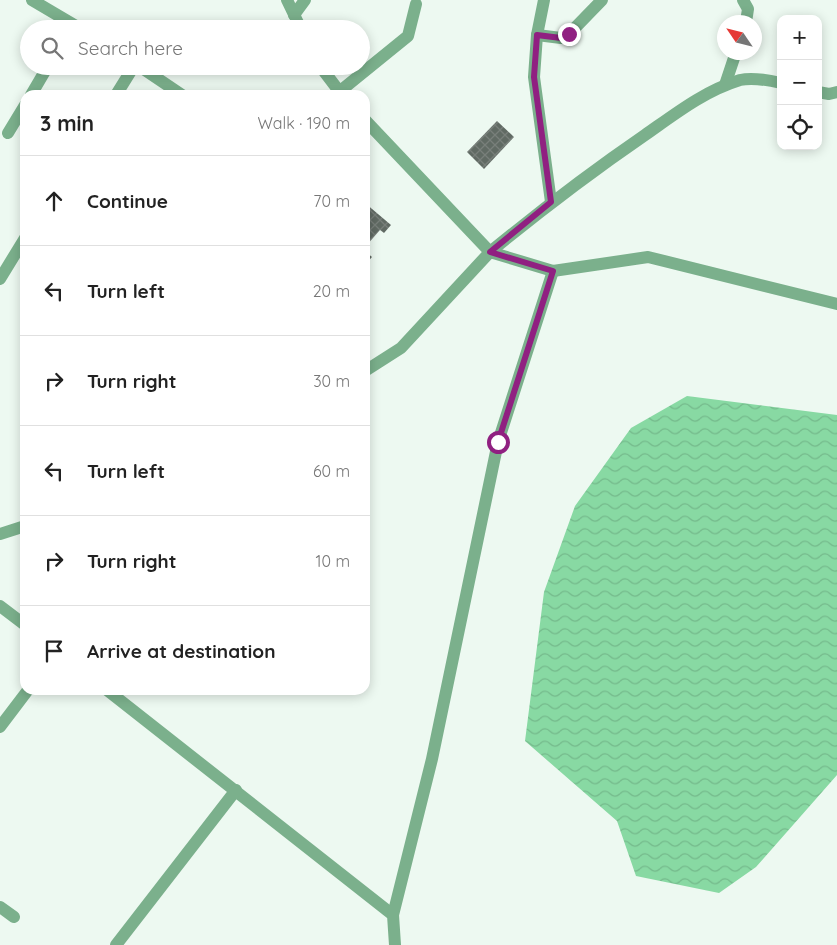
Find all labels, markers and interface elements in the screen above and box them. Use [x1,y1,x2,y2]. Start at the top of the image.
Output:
north arrow [717,15,762,60]
map controls [777,15,822,150]
button: + [777,15,822,60]
search box [20,20,370,75]
route end [558,23,581,46]
icon: search [38,34,66,62]
text: Search here [78,36,183,60]
button: − [777,60,822,105]
button: locate [777,105,822,150]
text: 3 min [40,110,94,136]
text: Walk · 190 m [258,113,350,133]
icon: ahead [40,187,68,215]
text: Continue [87,189,168,213]
text: 70 m [313,191,350,211]
icon: left [40,277,68,305]
text: Turn left [87,279,165,303]
text: 20 m [313,281,350,301]
icon: right [40,367,68,395]
text: Turn right [87,369,176,393]
text: 30 m [313,371,350,391]
route start [487,431,510,454]
icon: left [40,457,68,485]
text: Turn left [87,459,165,483]
text: 60 m [313,461,350,481]
icon: right [40,547,68,575]
text: Turn right [87,549,176,573]
text: 10 m [316,551,350,571]
icon: arrive [40,637,68,665]
text: Arrive at destination [87,639,276,663]

